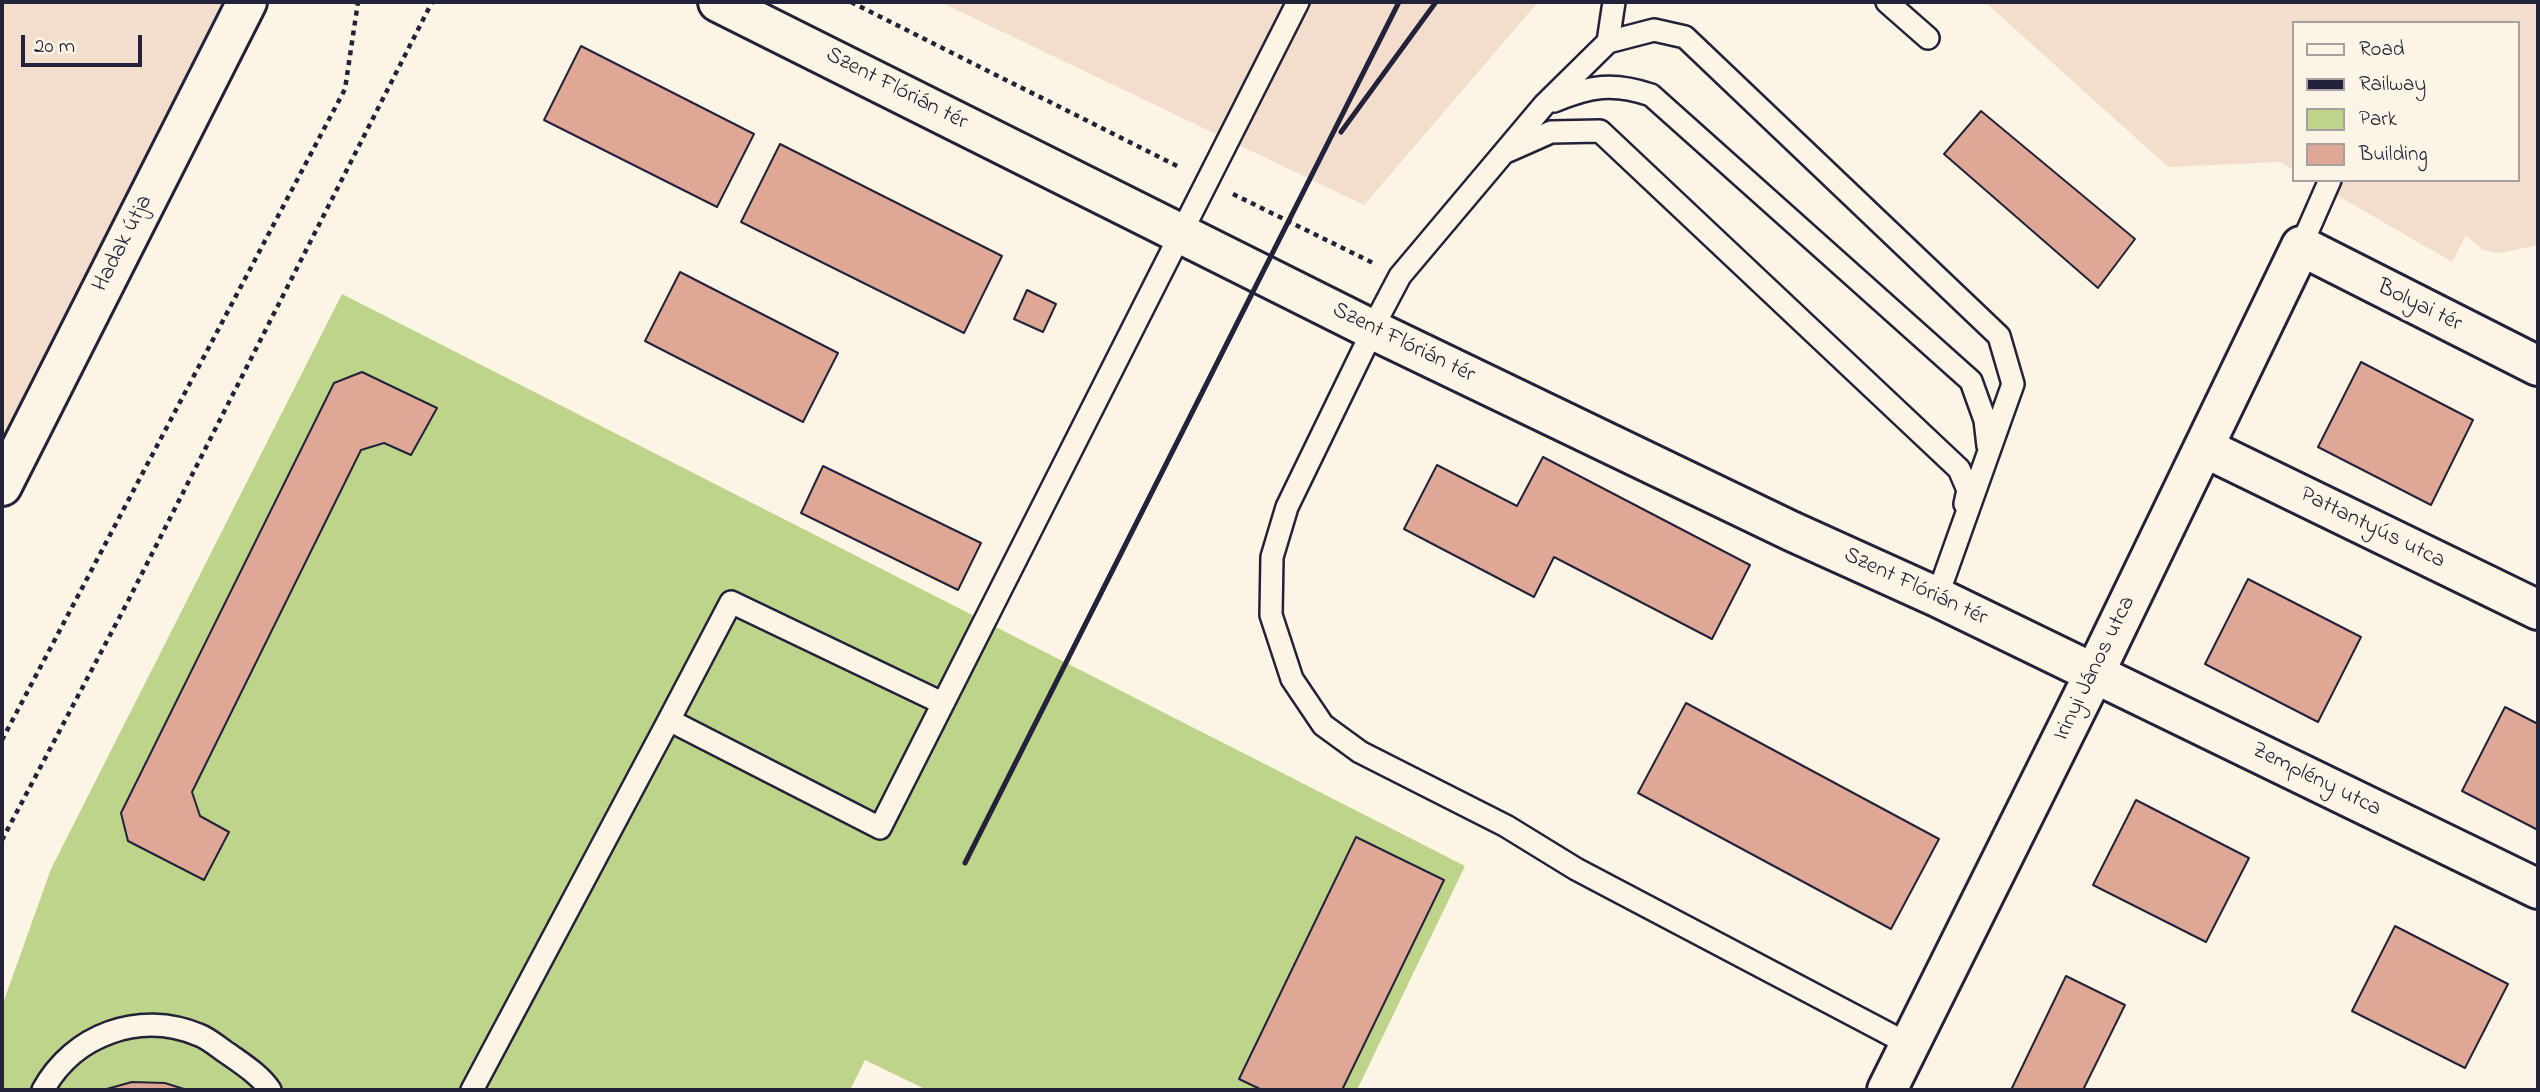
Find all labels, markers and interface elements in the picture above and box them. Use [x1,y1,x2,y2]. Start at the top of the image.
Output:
scale bar [24,21,145,65]
legend [2292,21,2519,182]
text: 20 m [34,32,75,62]
text: Road [2359,35,2405,65]
street label: Szent Flórián tér [820,42,972,138]
text: Railway [2359,70,2426,100]
text: Park [2359,105,2397,135]
text: Building [2359,140,2428,170]
street label: Hadak útja [88,191,160,297]
street label: Bolyai tér [2372,275,2466,339]
street label: Szent Flórián tér [1327,298,1479,390]
street label: Pattantyús utca [2295,482,2449,576]
street label: Szent Flórián tér [1839,543,1991,633]
street label: Irinyi János utca [2049,592,2143,746]
street label: Zemplény utca [2247,738,2385,824]

